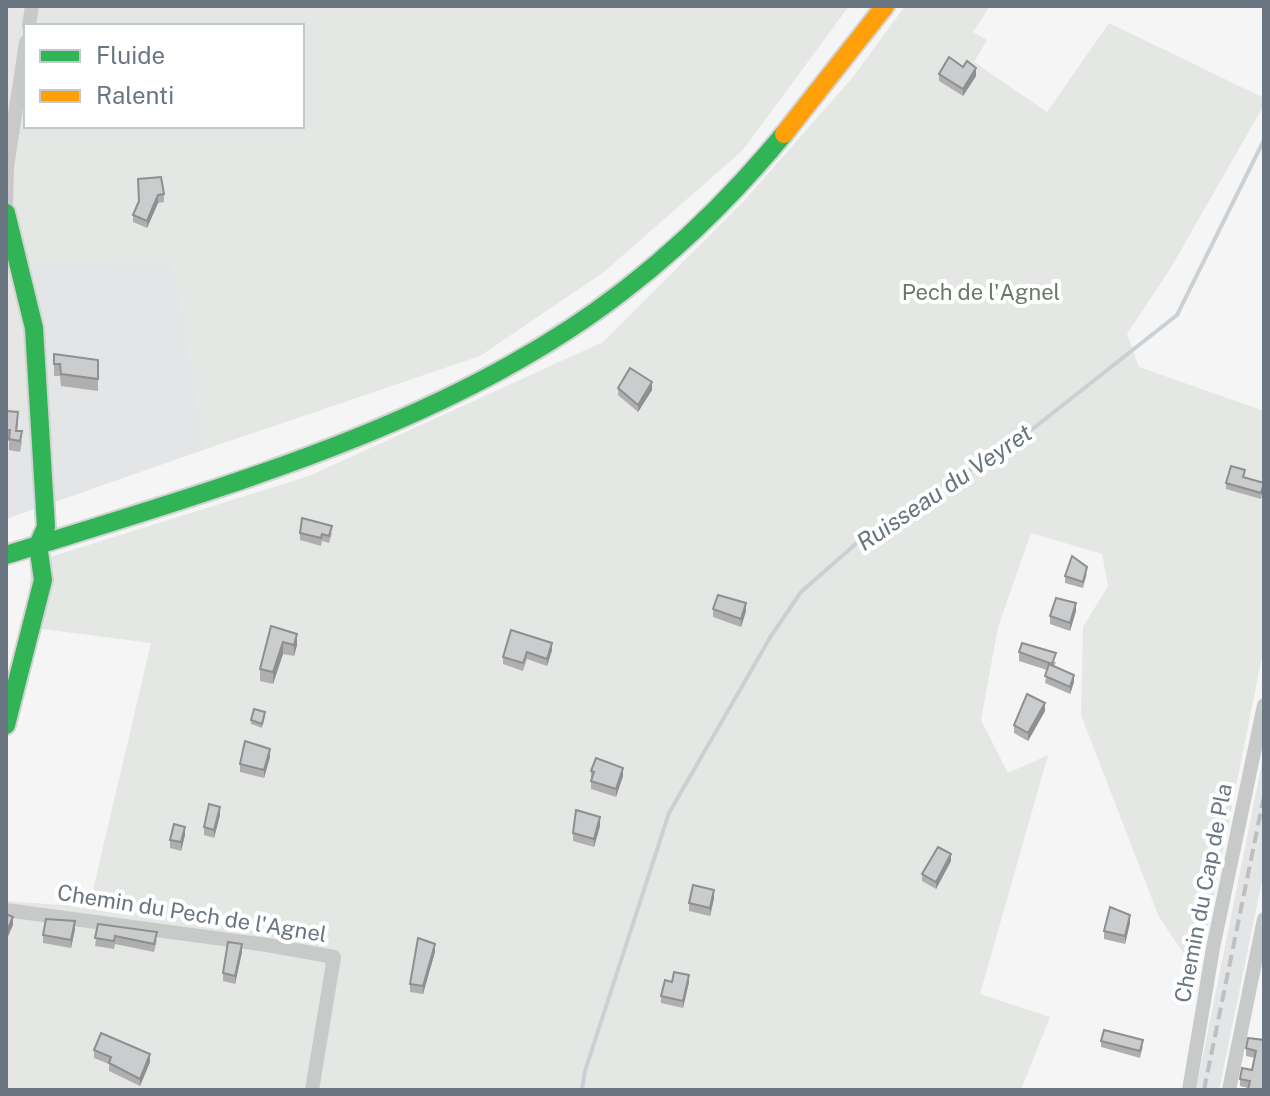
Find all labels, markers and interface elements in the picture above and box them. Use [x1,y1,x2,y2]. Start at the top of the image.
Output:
legend [24,24,304,128]
text: Fluide [96,41,165,69]
text: Ralenti [96,81,174,109]
park label: Pech de l'Agnel [902,279,1060,305]
water label: Ruisseau du Veyret [851,418,1037,556]
street label: Chemin du Cap de Pla [1169,781,1237,1005]
street label: Chemin du Pech de l'Agnel [55,879,329,947]

